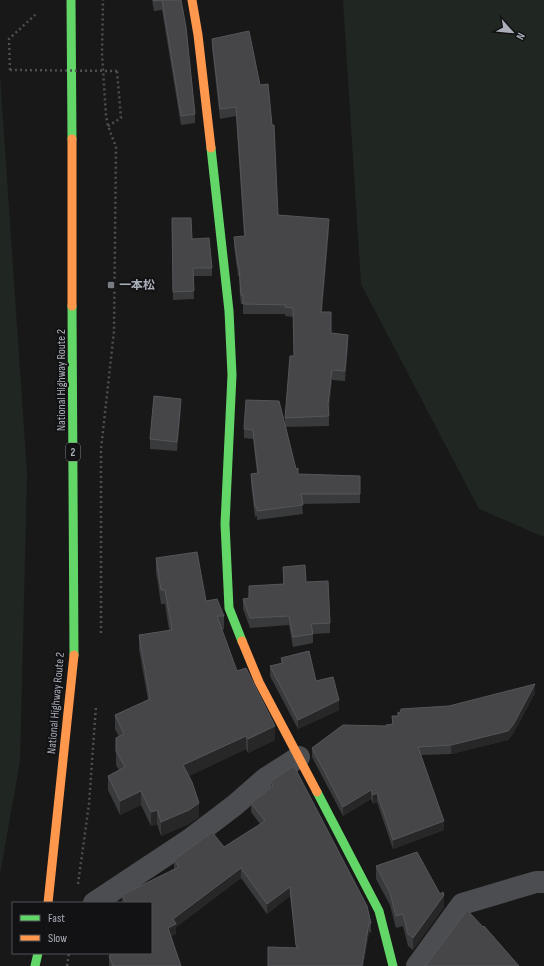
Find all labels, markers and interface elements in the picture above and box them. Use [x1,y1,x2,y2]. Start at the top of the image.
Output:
north arrow [492,12,532,52]
text: N [513,31,528,42]
place label: 一本松 [119,278,155,293]
marker: 一本松 [106,280,116,290]
street label: National Highway Route 2 [54,329,69,431]
road number: 2 [66,443,80,461]
street label: National Highway Route 2 [44,651,68,754]
legend [12,902,152,954]
text: Fast [48,911,65,926]
text: Slow [48,931,67,946]

